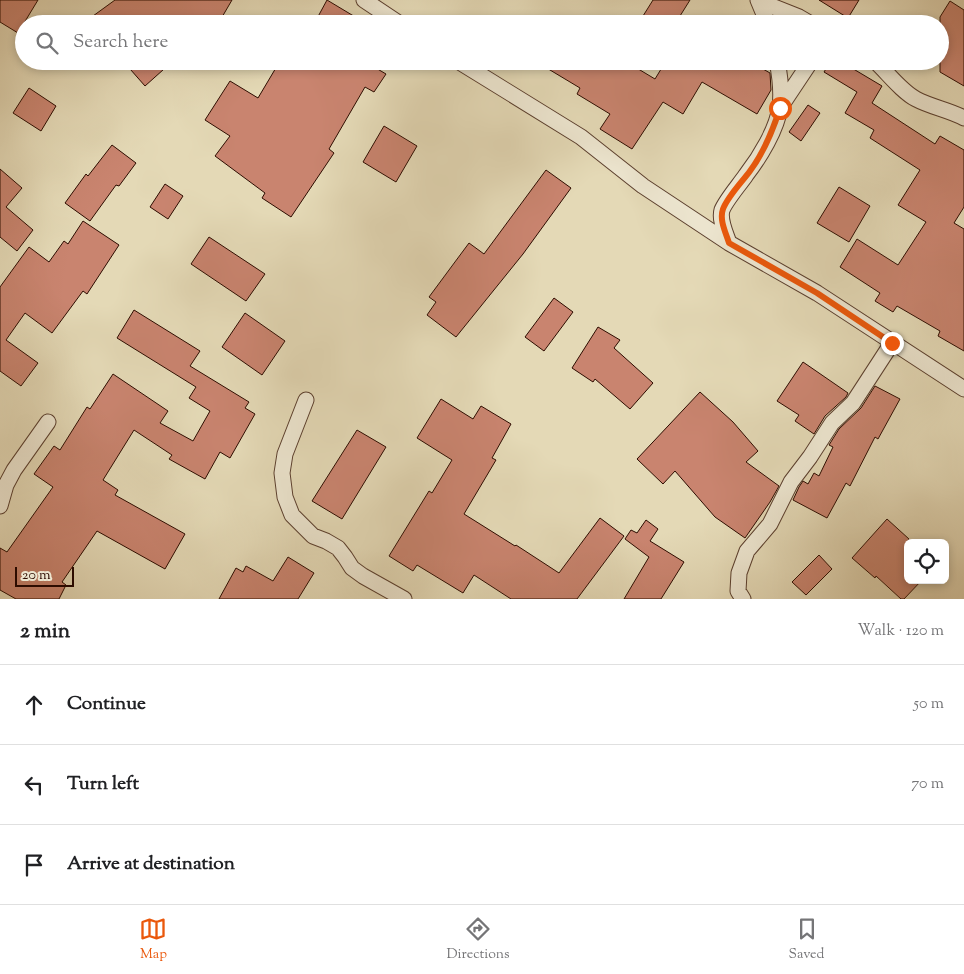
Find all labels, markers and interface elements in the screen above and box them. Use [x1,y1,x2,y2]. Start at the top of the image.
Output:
search box [15,15,949,70]
icon: search [33,29,61,57]
text: Search here [73,29,168,56]
route start [769,97,792,120]
route end [881,332,904,355]
map controls [904,539,949,584]
button: locate [904,539,949,584]
scale bar [15,564,74,587]
text: 20 m [22,566,51,586]
text: 2 min [20,617,70,647]
text: Walk · 120 m [858,620,944,643]
icon: ahead [20,691,48,719]
text: Continue [67,691,146,718]
text: 50 m [913,693,944,716]
icon: left [20,771,48,799]
text: Turn left [67,771,139,798]
text: 70 m [911,773,944,796]
icon: arrive [20,851,48,879]
text: Arrive at destination [67,851,235,878]
tab: Map [139,915,167,965]
tab: Directions [446,915,510,965]
tab: Saved [789,915,824,965]

